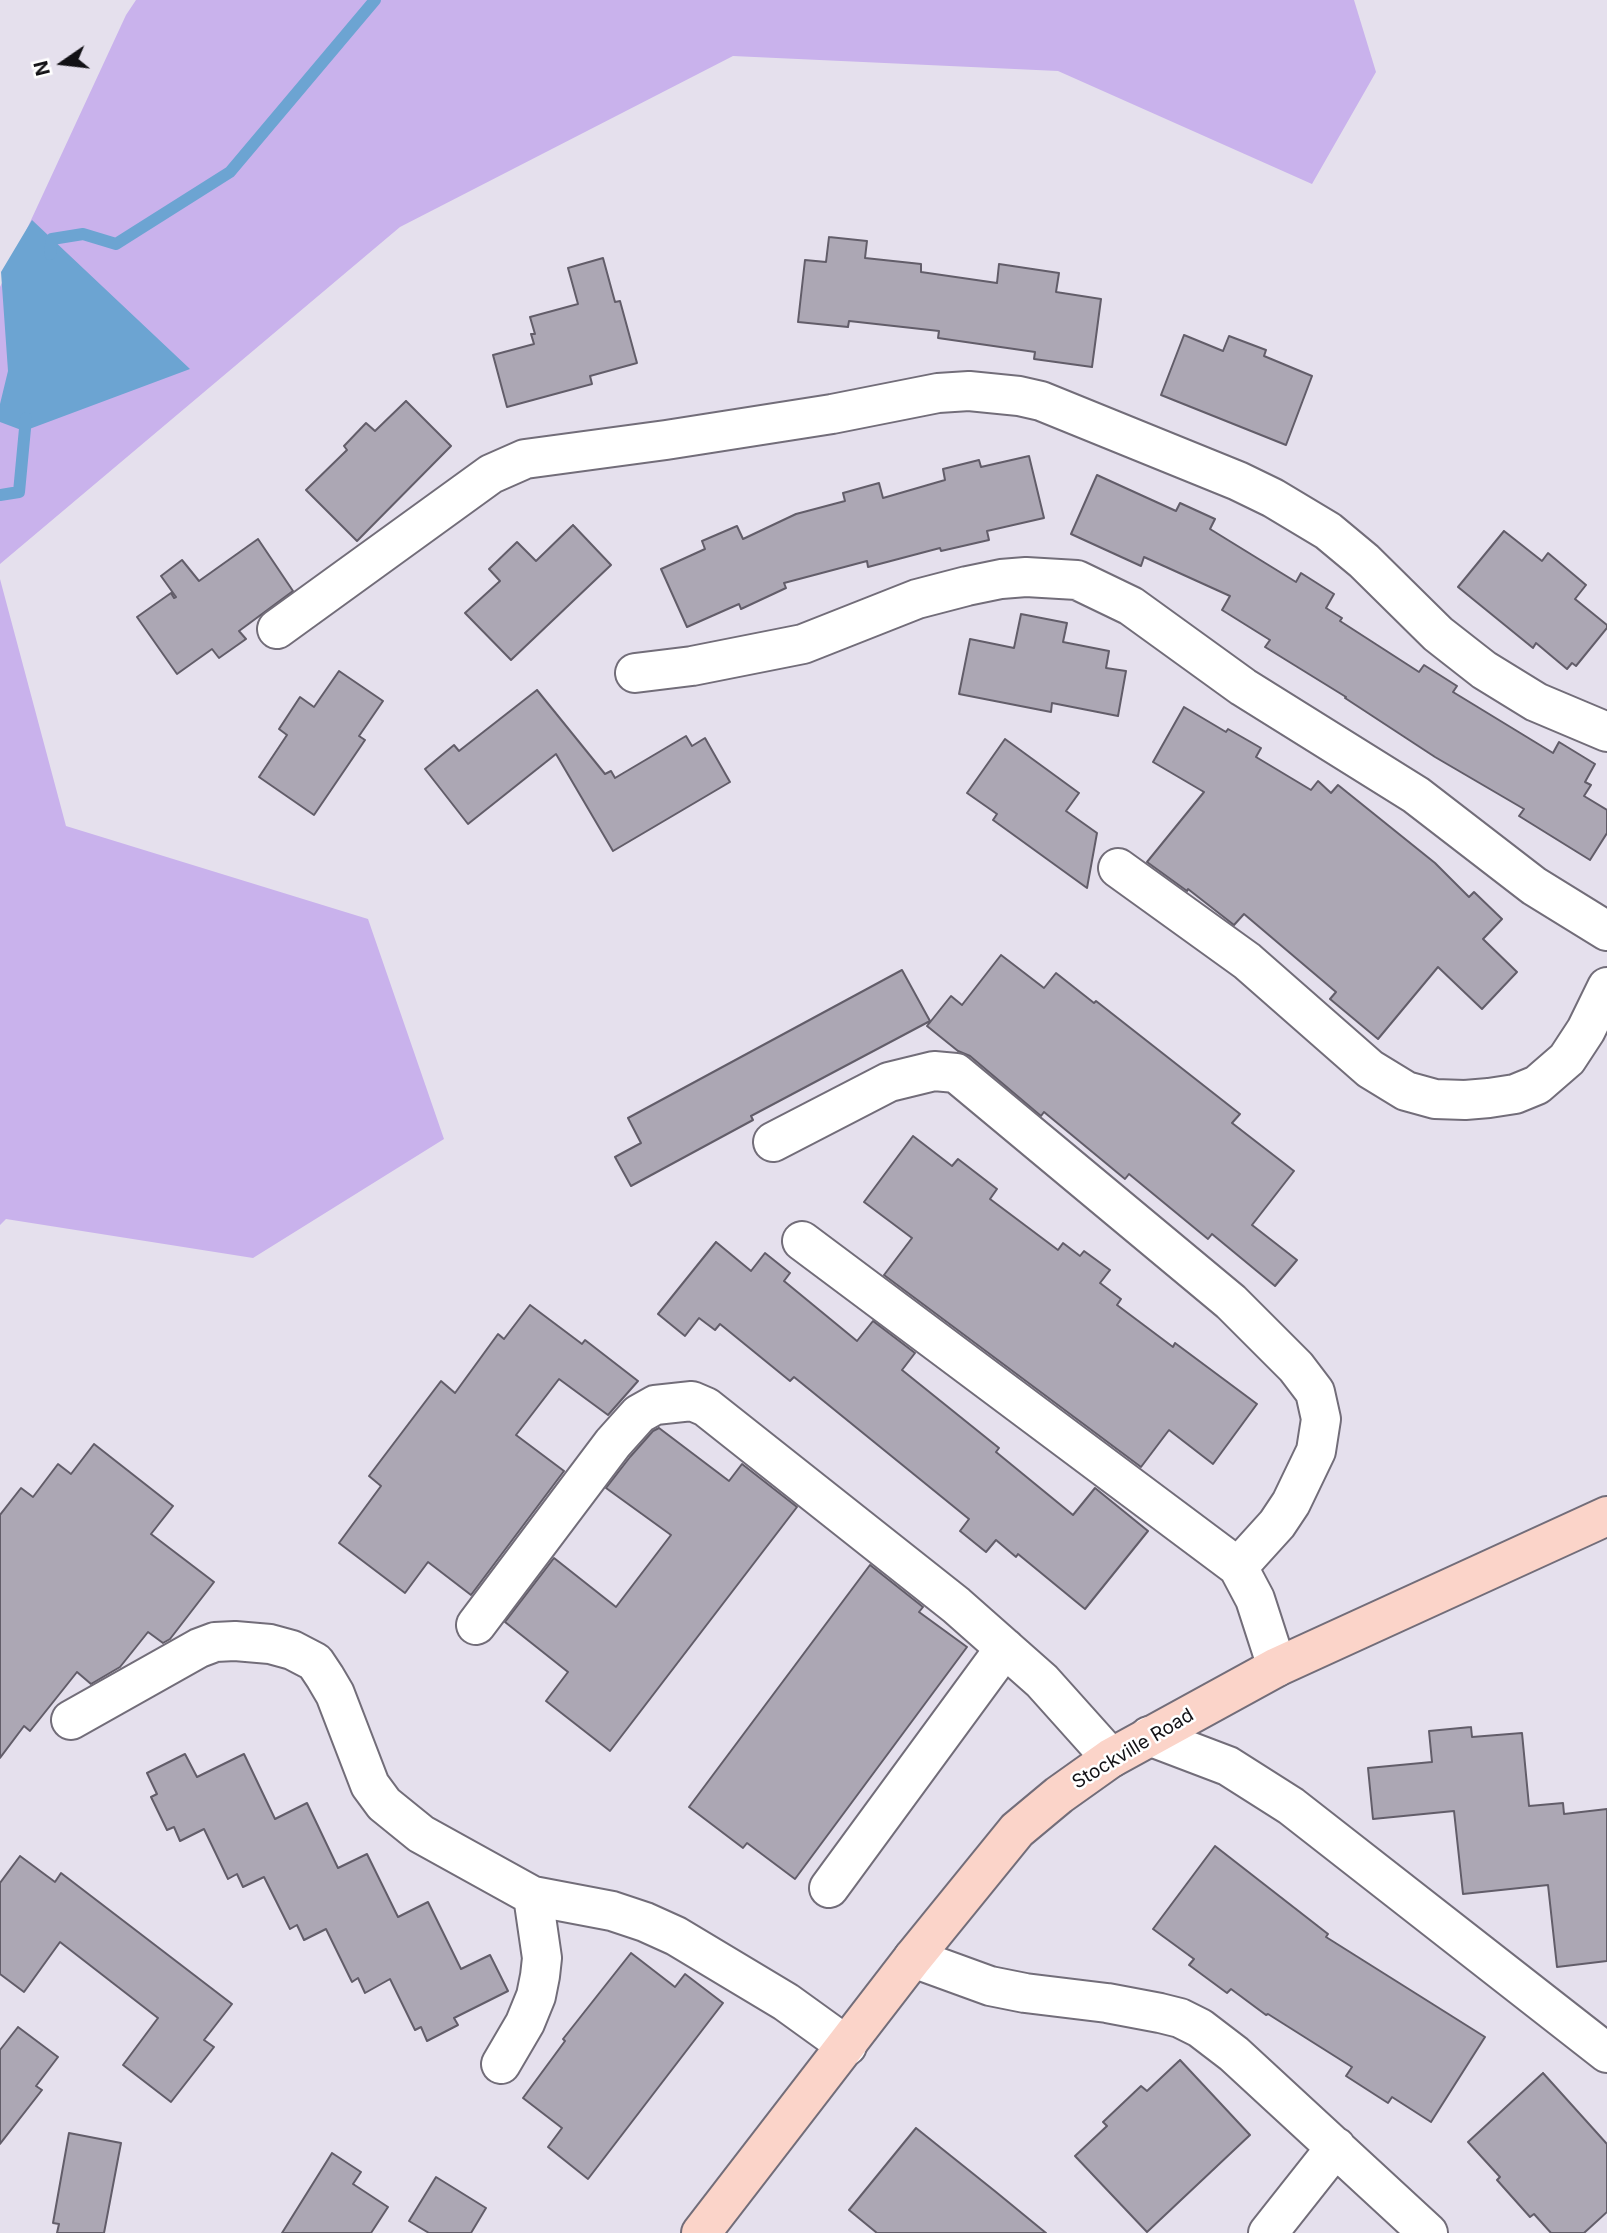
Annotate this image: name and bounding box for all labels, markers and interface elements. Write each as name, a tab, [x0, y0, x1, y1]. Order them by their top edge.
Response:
north arrow	[28, 28, 98, 98]
text: N	[29, 58, 55, 78]
street label: Stockville Road	[1068, 1704, 1198, 1794]

